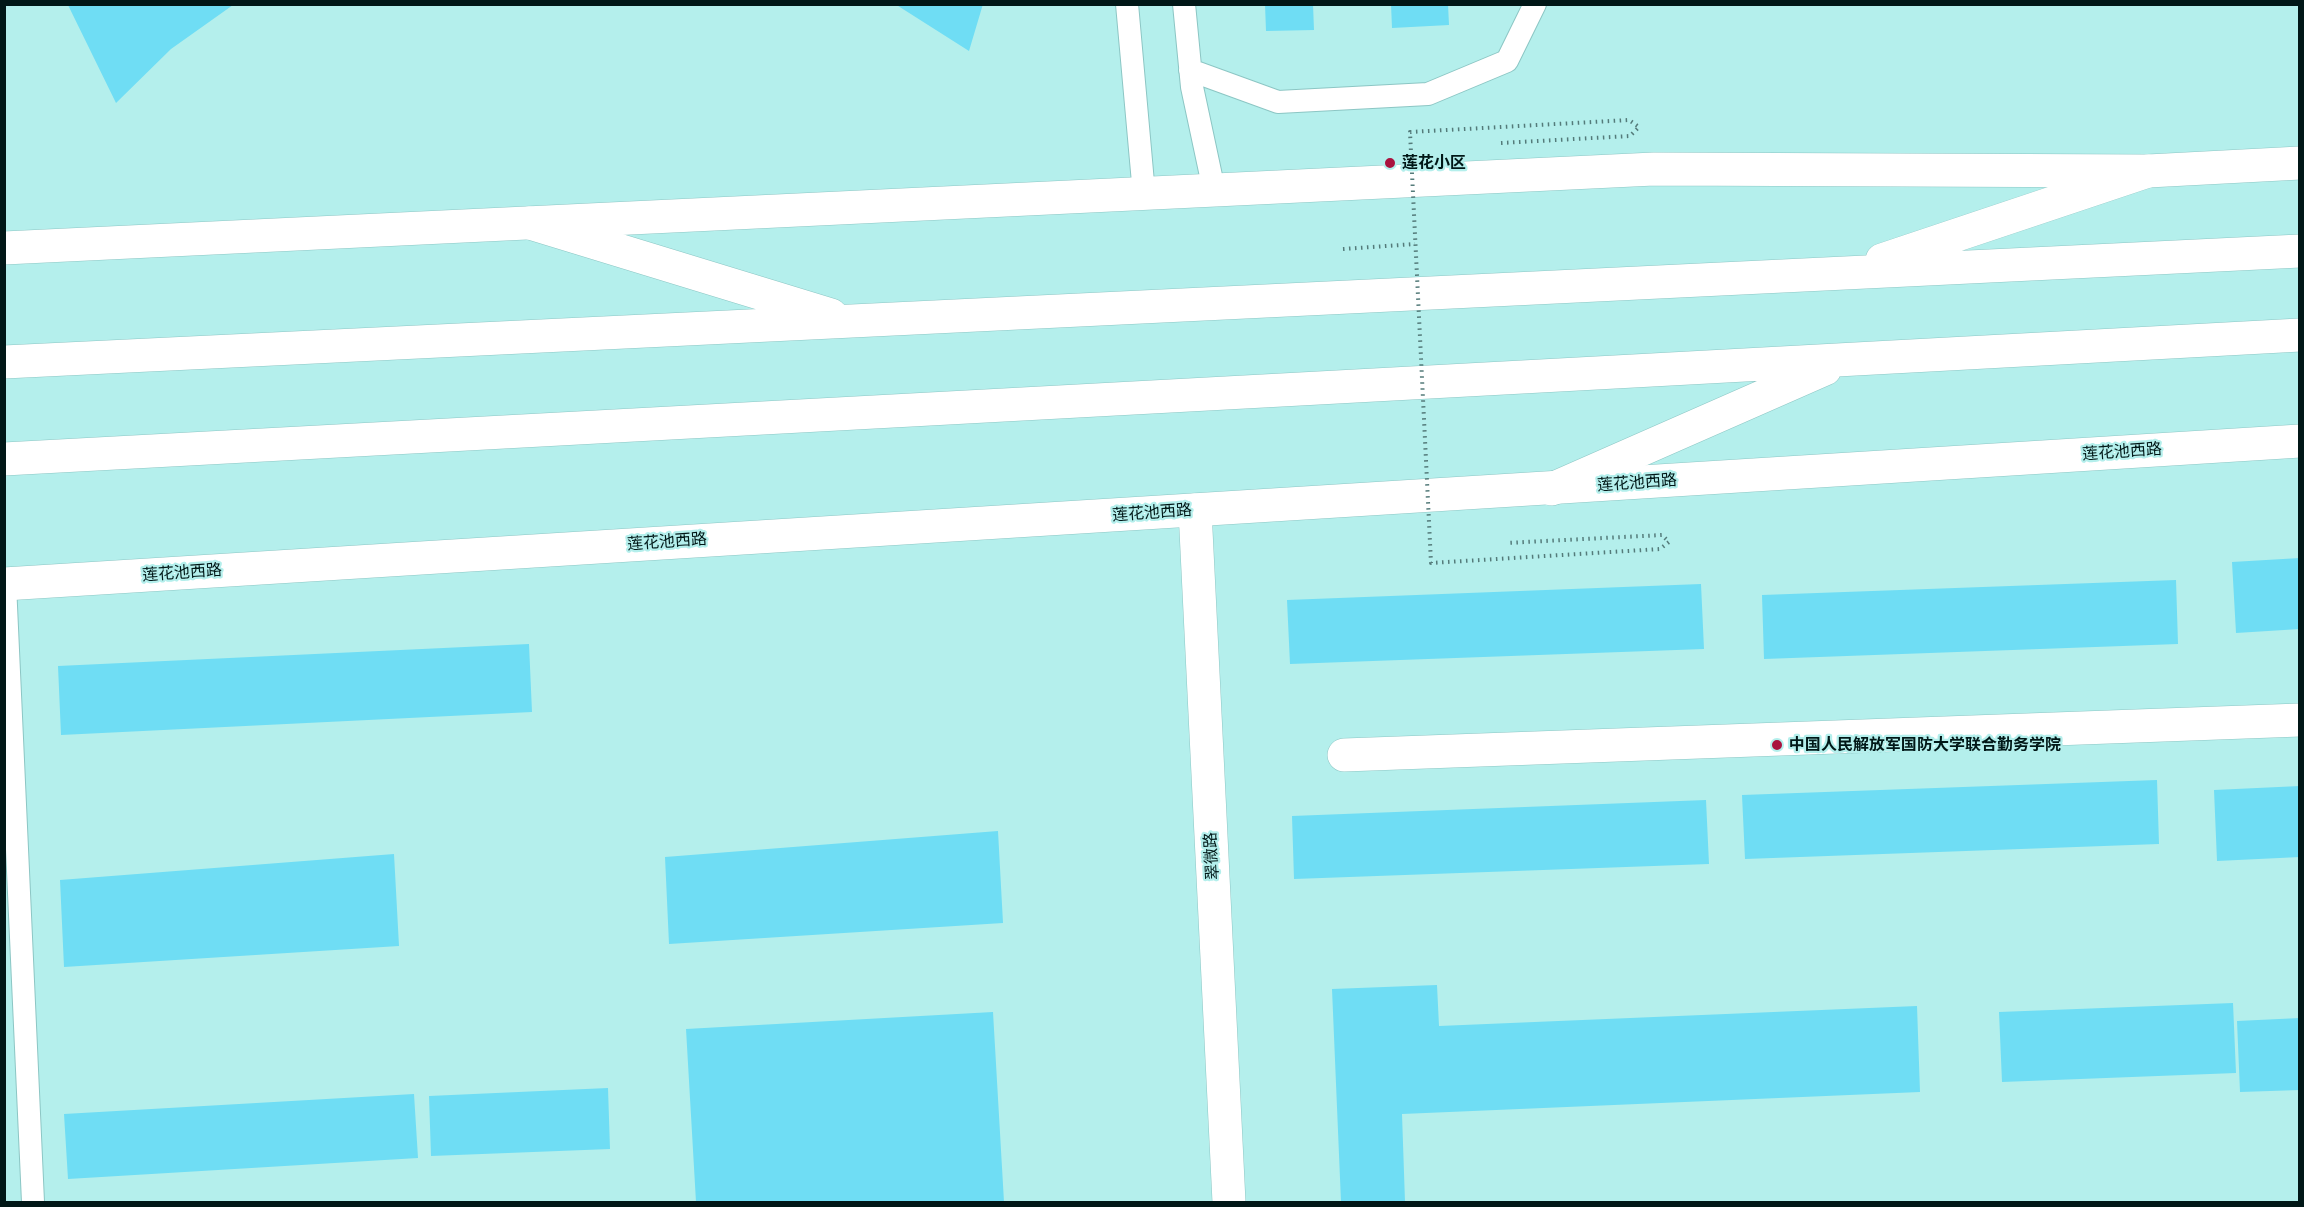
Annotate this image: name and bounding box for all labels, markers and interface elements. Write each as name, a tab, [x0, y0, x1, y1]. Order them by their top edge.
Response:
place label: 莲花小区	[1402, 153, 1466, 173]
marker: 莲花小区	[1383, 156, 1397, 170]
street label: 莲花池西路	[2081, 440, 2163, 464]
street label: 莲花池西路	[1596, 471, 1678, 495]
street label: 莲花池西路	[1111, 501, 1193, 525]
street label: 莲花池西路	[626, 530, 708, 554]
street label: 莲花池西路	[141, 561, 223, 585]
place label: 中国人民解放军国防大学联合勤务学院	[1789, 735, 2061, 755]
marker: 中国人民解放军国防大学联合勤务学院	[1770, 738, 1784, 752]
street label: 翠微路	[1201, 832, 1223, 880]

